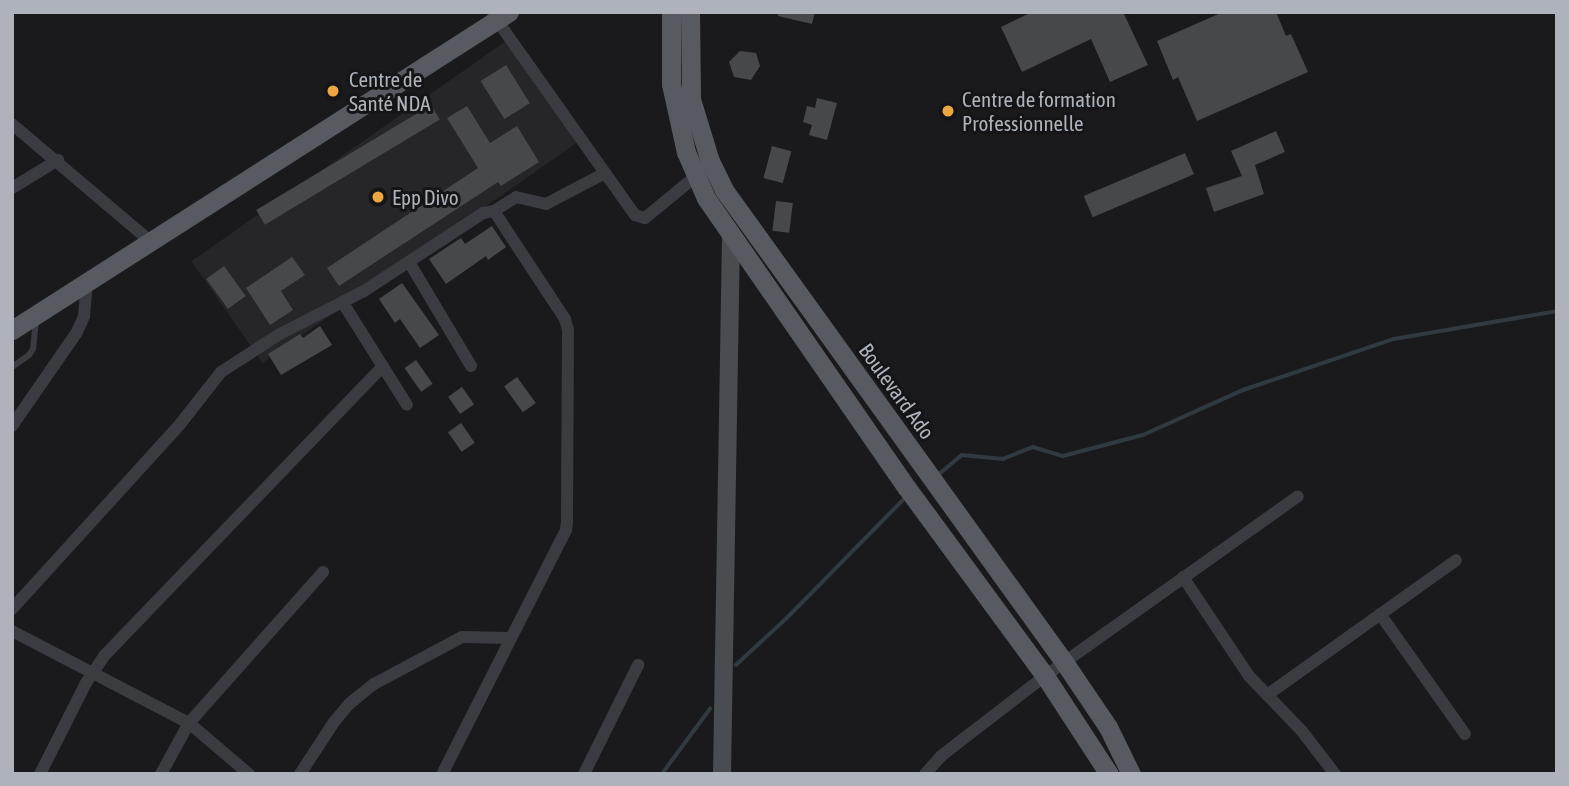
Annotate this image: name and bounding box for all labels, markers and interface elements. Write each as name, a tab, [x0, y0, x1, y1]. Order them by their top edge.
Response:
place label: Centre de Santé NDA	[349, 66, 430, 116]
marker: Centre de Santé NDA	[323, 81, 343, 101]
place label: Centre de formation Professionnelle	[962, 86, 1116, 136]
marker: Centre de formation Professionnelle	[940, 103, 956, 119]
place label: Epp Divo	[392, 184, 459, 210]
marker: Epp Divo	[370, 189, 386, 205]
street label: Boulevard Ado	[854, 338, 940, 444]

